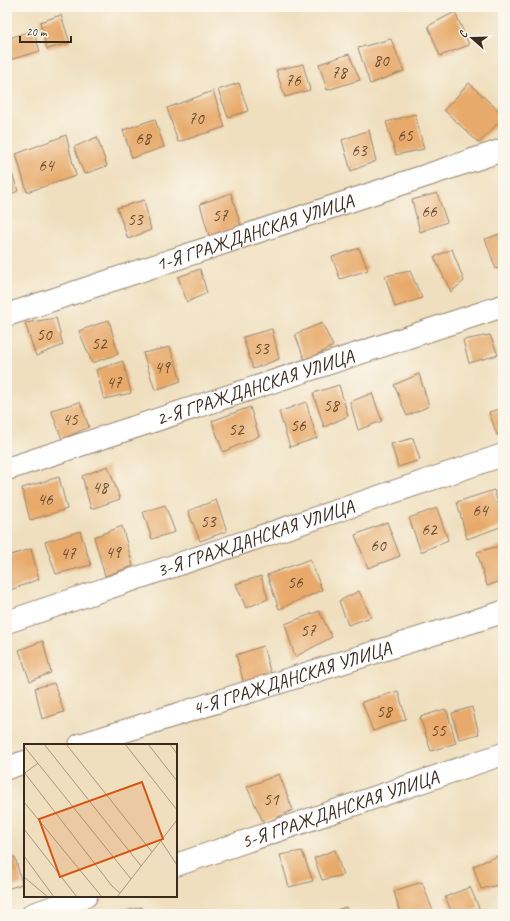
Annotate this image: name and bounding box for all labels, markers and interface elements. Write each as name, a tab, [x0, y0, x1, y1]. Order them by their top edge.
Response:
scale bar	[20, 18, 71, 44]
north arrow	[452, 18, 492, 58]
text: 20 m	[26, 24, 48, 40]
text: С	[455, 28, 471, 40]
house number: 80	[373, 50, 390, 71]
house number: 78	[331, 62, 349, 83]
house number: 76	[285, 70, 302, 91]
house number: 70	[188, 108, 205, 129]
house number: 65	[397, 125, 414, 146]
house number: 68	[135, 128, 153, 149]
house number: 63	[351, 140, 368, 161]
house number: 64	[38, 155, 56, 176]
street label: 1-Я ГРАЖДАНСКАЯ УЛИЦА	[153, 189, 357, 277]
house number: 66	[421, 201, 438, 222]
house number: 57	[212, 205, 229, 226]
house number: 53	[127, 209, 144, 230]
house number: 50	[36, 324, 53, 345]
house number: 52	[91, 333, 108, 354]
house number: 53	[253, 338, 270, 359]
street label: 2-Я ГРАЖДАНСКАЯ УЛИЦА	[153, 344, 357, 431]
house number: 49	[154, 357, 171, 378]
house number: 47	[106, 372, 123, 393]
house number: 58	[323, 395, 341, 416]
house number: 45	[62, 409, 79, 430]
house number: 56	[290, 415, 307, 436]
house number: 52	[228, 419, 245, 440]
house number: 48	[92, 477, 110, 498]
house number: 46	[37, 489, 54, 510]
street label: 3-Я ГРАЖДАНСКАЯ УЛИЦА	[154, 494, 357, 583]
house number: 64	[472, 500, 490, 521]
house number: 53	[200, 511, 217, 532]
house number: 62	[421, 519, 438, 540]
house number: 60	[370, 535, 387, 556]
house number: 49	[105, 542, 122, 563]
house number: 47	[60, 543, 77, 564]
house number: 56	[287, 572, 304, 593]
house number: 57	[300, 620, 317, 641]
street label: 4-Я ГРАЖДАНСКАЯ УЛИЦА	[190, 636, 394, 721]
house number: 58	[376, 701, 394, 722]
house number: 55	[430, 720, 447, 741]
inset map	[24, 744, 177, 897]
street label: 5-Я ГРАЖДАНСКАЯ УЛИЦА	[238, 765, 442, 854]
house number: 51	[263, 789, 280, 810]

